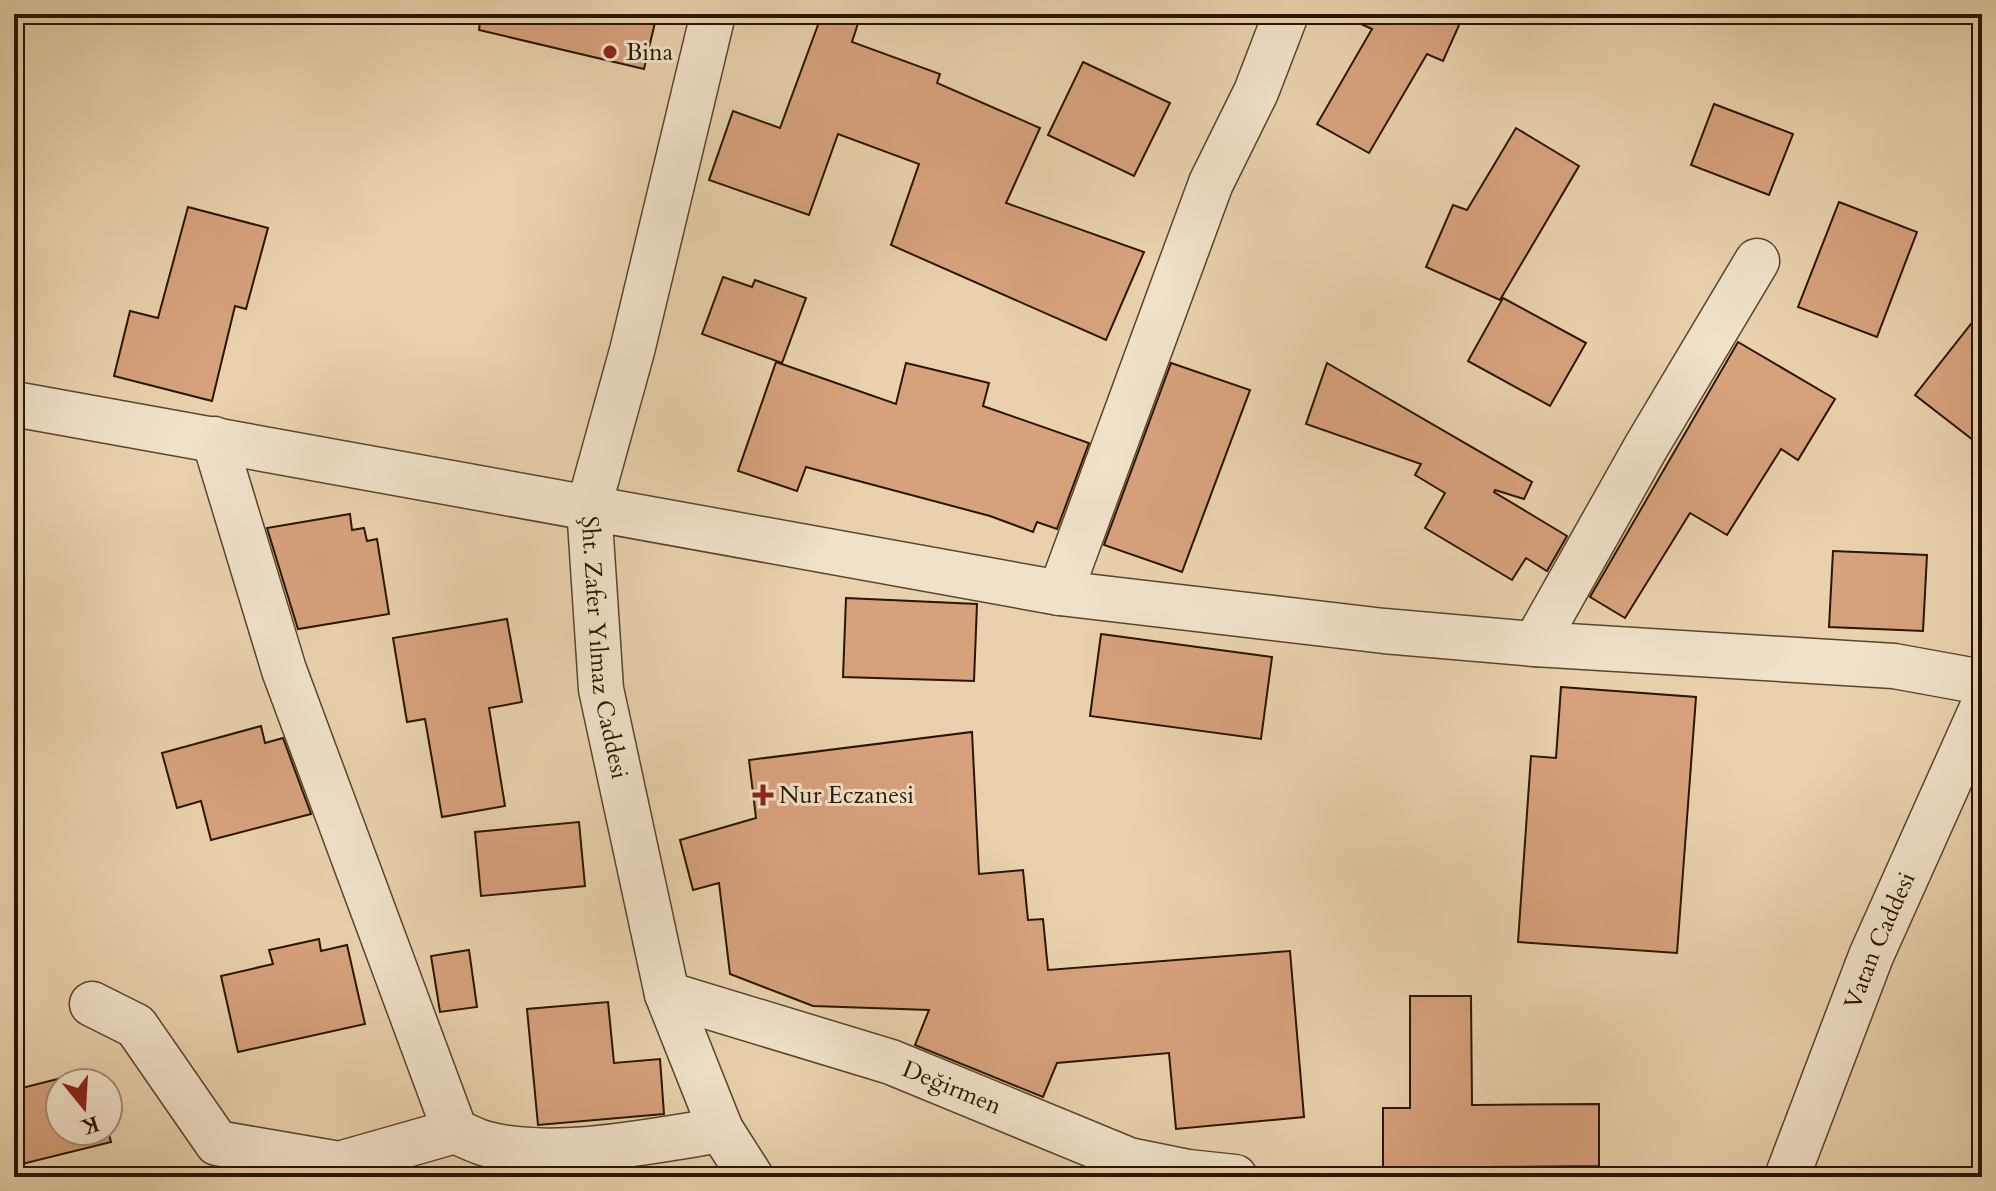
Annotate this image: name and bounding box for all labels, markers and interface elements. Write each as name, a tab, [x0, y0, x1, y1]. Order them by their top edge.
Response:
place label: Bina	[626, 36, 674, 69]
marker: Bina	[601, 43, 619, 61]
street label: Şht. Zafer Yılmaz Caddesi	[573, 515, 637, 782]
place label: Nur Eczanesi	[779, 779, 914, 812]
marker: Nur Eczanesi	[754, 786, 772, 804]
street label: Vatan Caddesi	[1836, 866, 1923, 1014]
street label: Değirmen	[897, 1052, 1007, 1122]
north arrow	[44, 1067, 124, 1147]
text: K	[77, 1108, 103, 1142]

